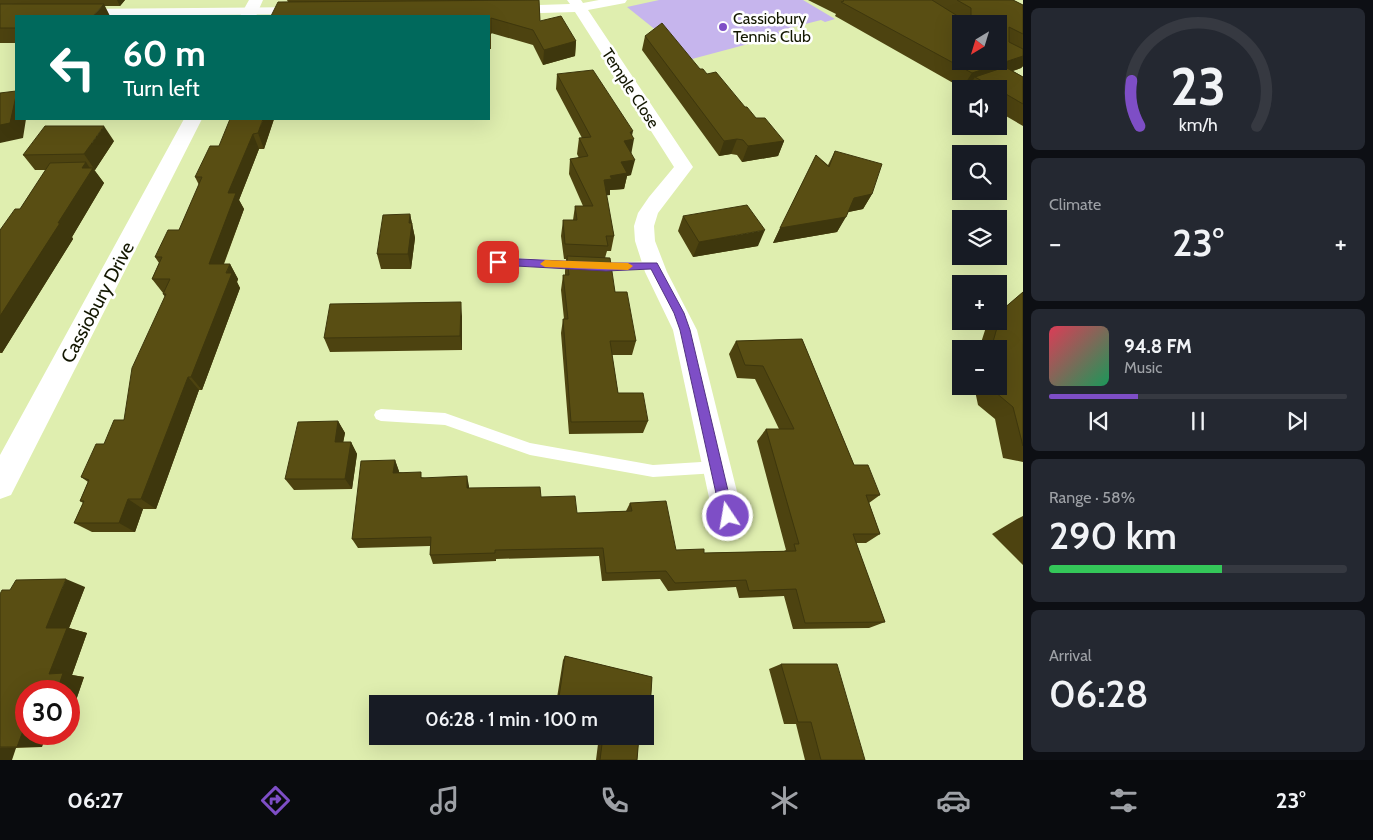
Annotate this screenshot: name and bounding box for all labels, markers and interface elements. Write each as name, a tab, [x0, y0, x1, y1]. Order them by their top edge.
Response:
place label: Cassiobury Tennis Club	[733, 9, 811, 46]
north arrow	[952, 15, 1008, 70]
map controls	[952, 15, 1007, 395]
marker: Cassiobury Tennis Club	[717, 21, 729, 33]
text: 60 m	[123, 32, 206, 75]
icon: left	[40, 35, 105, 100]
street label: Temple Close	[598, 45, 663, 132]
text: 23	[1170, 55, 1226, 118]
text: Turn left	[123, 75, 200, 102]
button: sound	[952, 80, 1007, 135]
text: km/h	[1178, 114, 1218, 135]
button: search	[952, 145, 1007, 200]
text: Climate	[1049, 195, 1101, 214]
button: layers	[952, 210, 1007, 265]
text: 23°	[1172, 219, 1224, 266]
text: −	[1049, 226, 1061, 260]
text: +	[1335, 226, 1347, 260]
street label: Cassiobury Drive	[56, 237, 139, 367]
pin	[477, 241, 519, 283]
icon: arrive	[484, 248, 512, 276]
button: +	[952, 275, 1007, 330]
text: 94.8 FM	[1124, 335, 1192, 358]
button: −	[952, 340, 1007, 395]
text: Music	[1124, 358, 1162, 377]
icon: previous	[1085, 407, 1113, 435]
icon: pause	[1184, 407, 1212, 435]
icon: next	[1283, 407, 1311, 435]
text: Range · 58%	[1049, 488, 1135, 507]
position arrow	[701, 489, 753, 541]
text: 290 km	[1049, 512, 1177, 559]
text: Arrival	[1049, 646, 1092, 665]
text: 06:28	[1049, 670, 1148, 717]
speed limit sign: 30	[15, 680, 80, 745]
text: 06:28 · 1 min · 100 m	[425, 708, 598, 731]
icon: directions	[258, 783, 293, 818]
icon: music	[427, 783, 462, 818]
icon: phone	[597, 783, 632, 818]
icon: climate	[767, 783, 802, 818]
icon: car	[936, 783, 971, 818]
icon: filters	[1106, 783, 1141, 818]
text: 06:27	[67, 787, 123, 814]
text: 23°	[1276, 787, 1306, 814]

